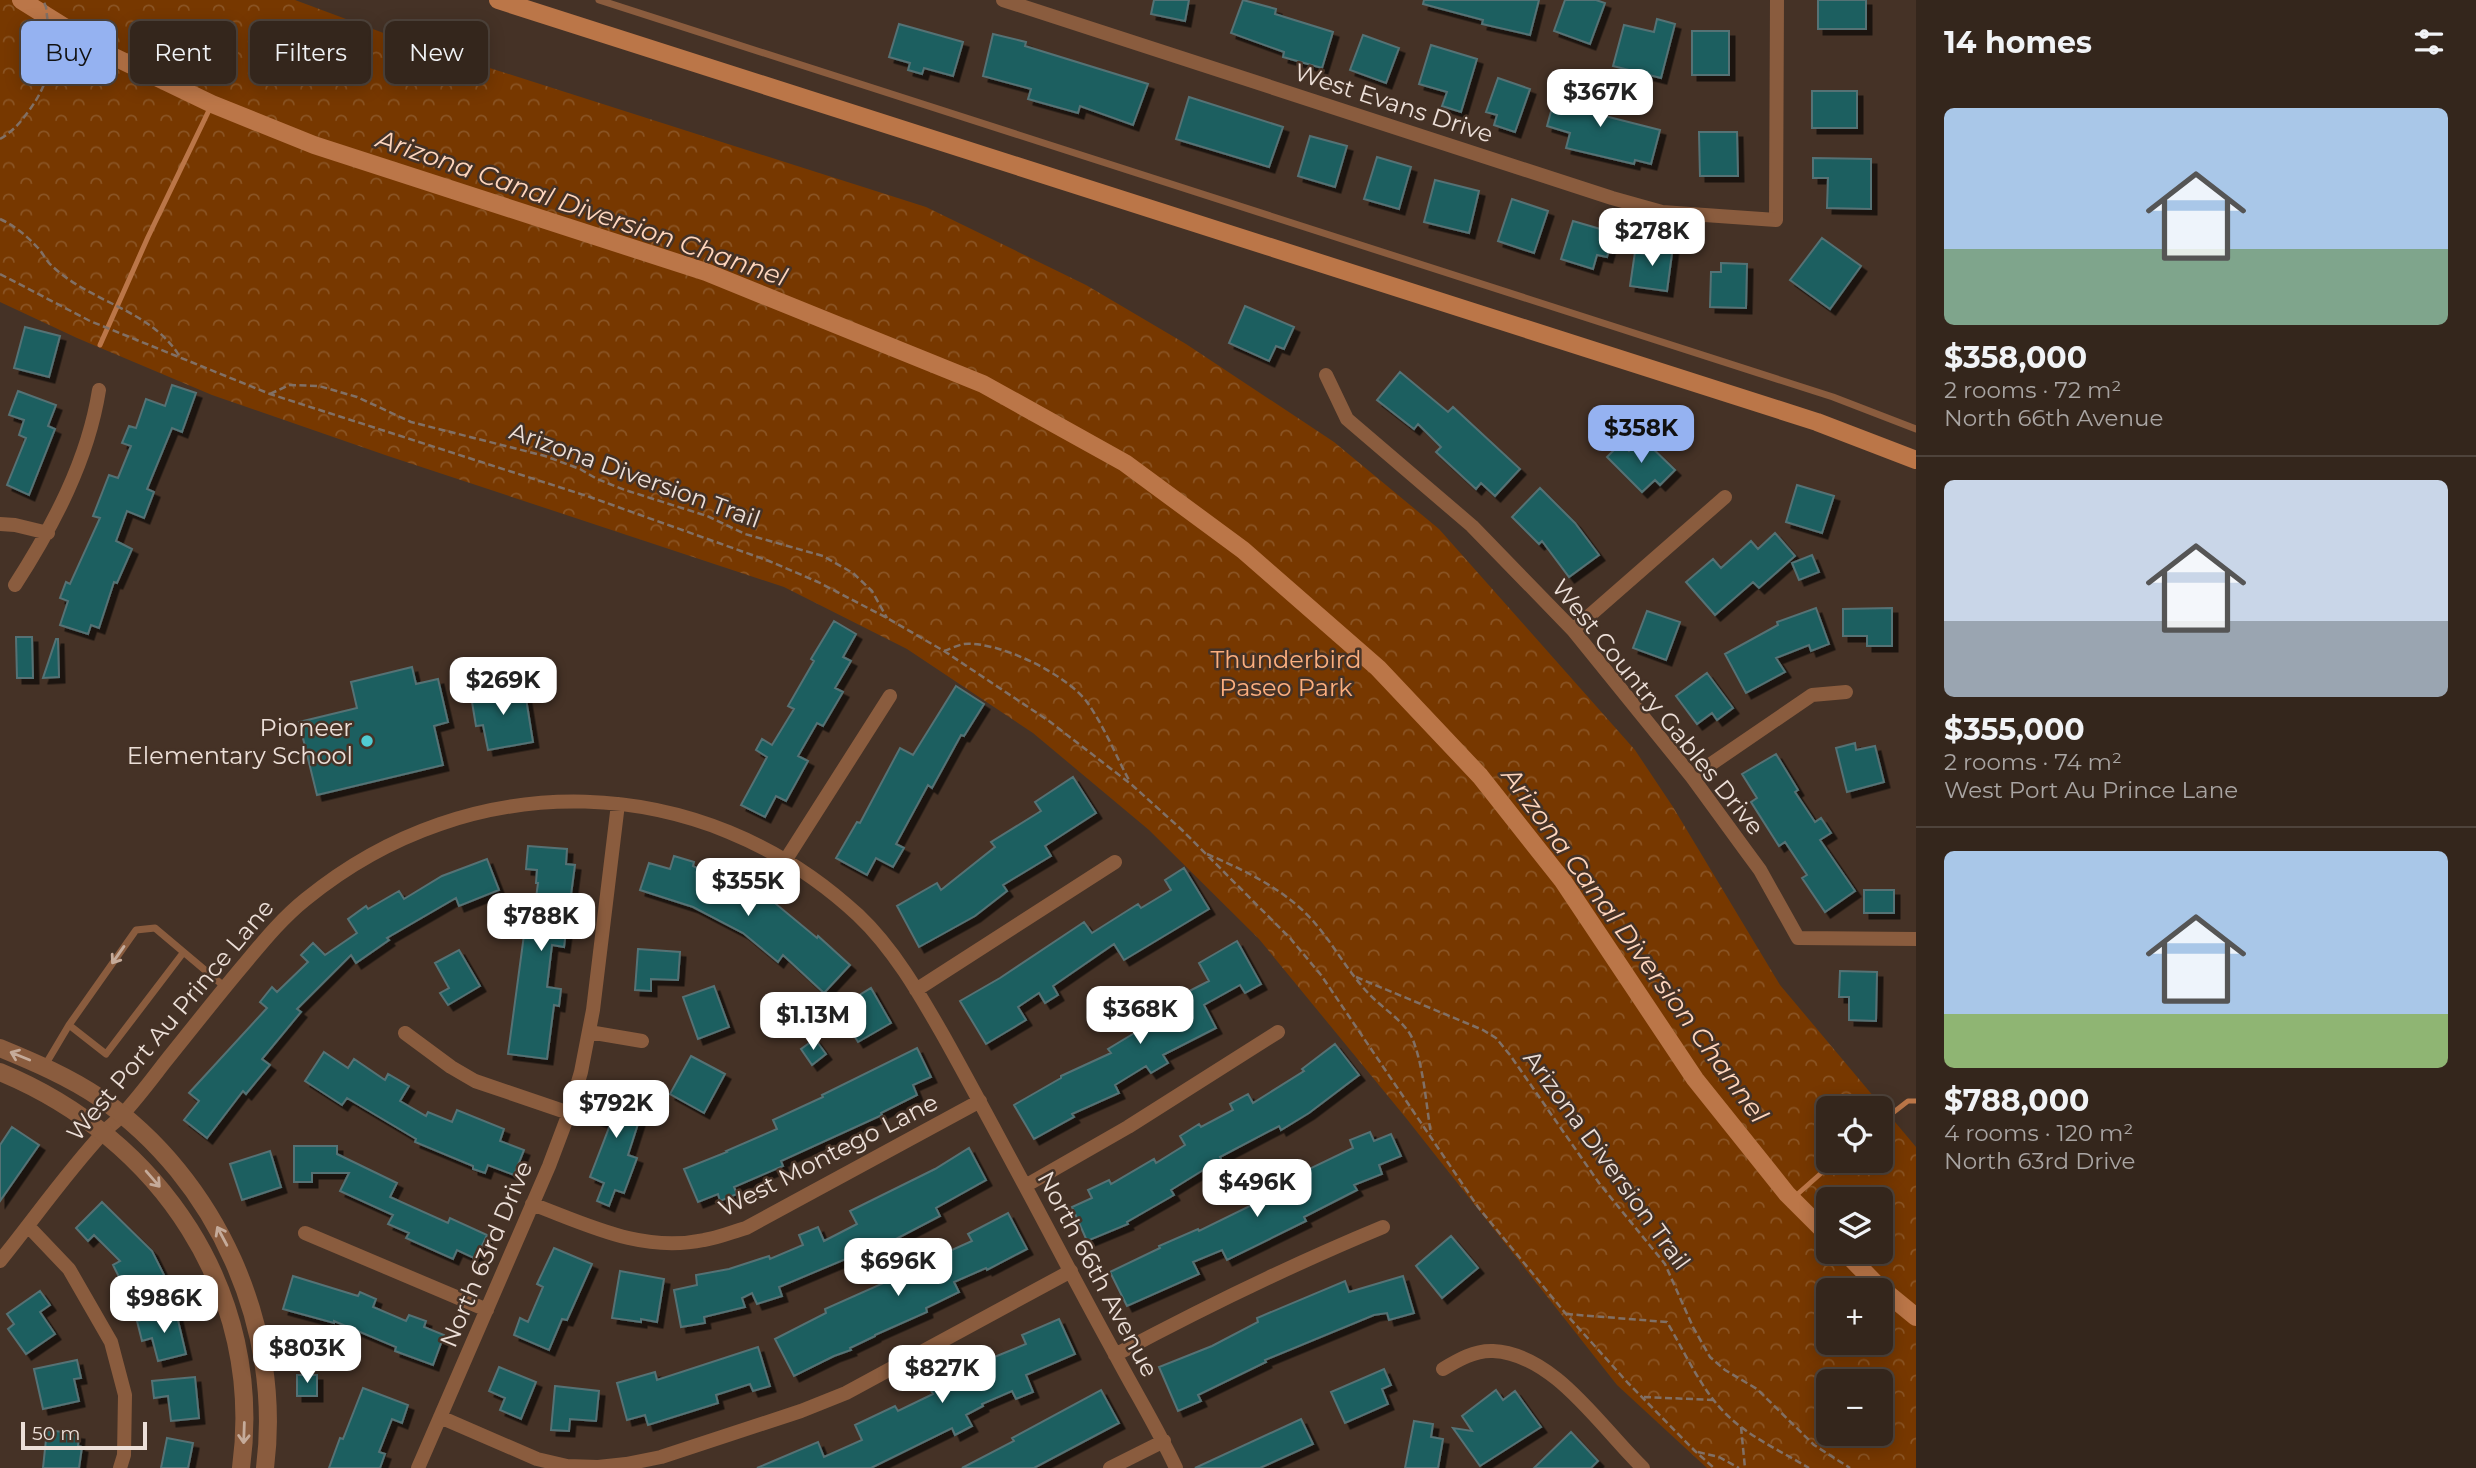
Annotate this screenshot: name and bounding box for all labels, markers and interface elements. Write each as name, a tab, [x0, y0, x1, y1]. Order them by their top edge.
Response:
chip: Buy	[21, 21, 116, 84]
chip: Rent	[130, 21, 236, 84]
chip: Filters	[250, 21, 371, 84]
chip: New	[385, 21, 488, 84]
icon: filters	[2410, 23, 2448, 61]
text: 14 homes	[1944, 24, 2092, 61]
street label: West Evans Drive	[1291, 57, 1497, 149]
pin: $367K	[1551, 69, 1649, 129]
text: $367K	[1563, 78, 1637, 106]
water label: Arizona Canal Diversion Channel	[371, 122, 792, 294]
icon: home	[2133, 153, 2259, 279]
pin: $278K	[1603, 208, 1701, 268]
text: $278K	[1615, 217, 1689, 245]
text: $358,000	[1944, 339, 2087, 376]
text: 2 rooms · 72 m²	[1944, 376, 2121, 404]
text: North 66th Avenue	[1944, 404, 2163, 432]
pin: $358K	[1592, 406, 1690, 465]
text: $358K	[1604, 414, 1678, 442]
street label: Arizona Diversion Trail	[506, 416, 764, 534]
icon: home	[2133, 525, 2259, 651]
street label: West Country Gables Drive	[1546, 573, 1770, 841]
park label: Thunderbird Paseo Park	[1211, 645, 1361, 702]
pin: $269K	[454, 658, 552, 717]
text: $269K	[466, 666, 540, 694]
text: $355,000	[1944, 711, 2085, 748]
place label: Pioneer Elementary School	[127, 713, 353, 770]
marker: Pioneer Elementary School	[359, 733, 375, 749]
text: 2 rooms · 74 m²	[1944, 748, 2122, 776]
water label: Arizona Canal Diversion Channel	[1494, 759, 1775, 1129]
text: West Port Au Prince Lane	[1944, 776, 2238, 804]
pin: $355K	[699, 858, 797, 918]
text: $355K	[712, 867, 784, 895]
street label: West Port Au Prince Lane	[60, 893, 280, 1147]
pin: $788K	[492, 894, 590, 953]
icon: home	[2133, 896, 2259, 1022]
text: $788K	[503, 902, 579, 930]
one-way arrow	[111, 945, 125, 964]
pin: $368K	[1091, 986, 1189, 1046]
pin: $1.13M	[756, 992, 870, 1052]
text: $368K	[1102, 995, 1178, 1023]
text: $1.13M	[776, 1001, 850, 1029]
street label: Arizona Diversion Trail	[1517, 1044, 1697, 1276]
one-way arrow	[9, 1049, 31, 1062]
pin: $792K	[567, 1080, 665, 1140]
text: $788,000	[1944, 1082, 2089, 1119]
street label: West Montego Lane	[713, 1087, 943, 1223]
text: $792K	[579, 1089, 653, 1117]
map controls	[1816, 1096, 1893, 1446]
button: locate	[1816, 1096, 1893, 1173]
text: 4 rooms · 120 m²	[1944, 1119, 2133, 1147]
text: North 63rd Drive	[1944, 1147, 2135, 1175]
street label: North 63rd Drive	[434, 1156, 538, 1352]
pin: $496K	[1208, 1160, 1306, 1219]
street label: North 66th Avenue	[1031, 1166, 1165, 1382]
text: $496K	[1219, 1168, 1296, 1196]
one-way arrow	[145, 1170, 161, 1188]
button: layers	[1816, 1187, 1893, 1264]
one-way arrow	[215, 1226, 228, 1247]
pin: $696K	[849, 1238, 947, 1298]
text: $696K	[860, 1247, 936, 1275]
pin: $986K	[115, 1276, 213, 1335]
button: +	[1816, 1278, 1893, 1355]
text: $986K	[126, 1284, 202, 1312]
pin: $803K	[258, 1326, 356, 1385]
text: $803K	[269, 1334, 345, 1362]
pin: $827K	[893, 1346, 991, 1405]
text: $827K	[905, 1354, 979, 1382]
button: −	[1816, 1369, 1893, 1446]
scale bar	[21, 1419, 147, 1451]
one-way arrow	[237, 1421, 250, 1444]
text: 50 m	[32, 1422, 80, 1445]

